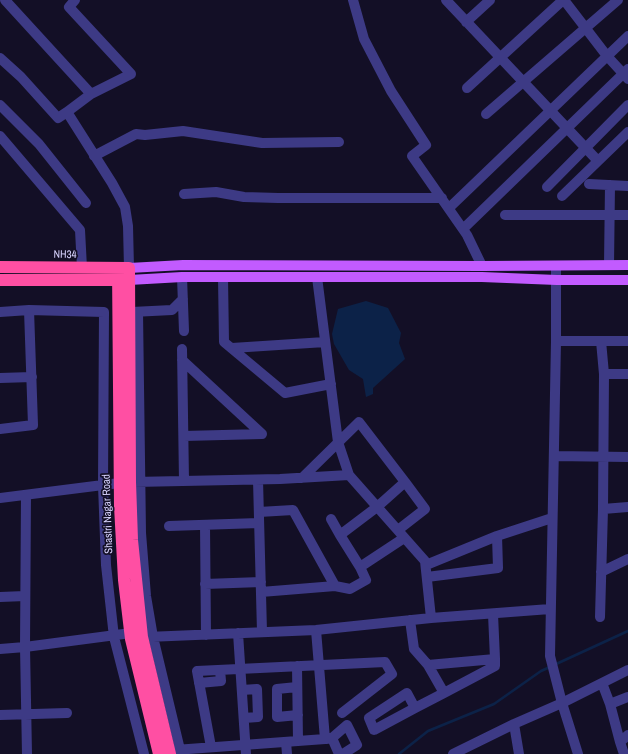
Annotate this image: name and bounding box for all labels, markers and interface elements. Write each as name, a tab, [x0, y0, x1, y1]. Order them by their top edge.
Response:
street label: NH34	[53, 248, 77, 262]
street label: Shastri Nagar Road	[100, 474, 116, 554]

